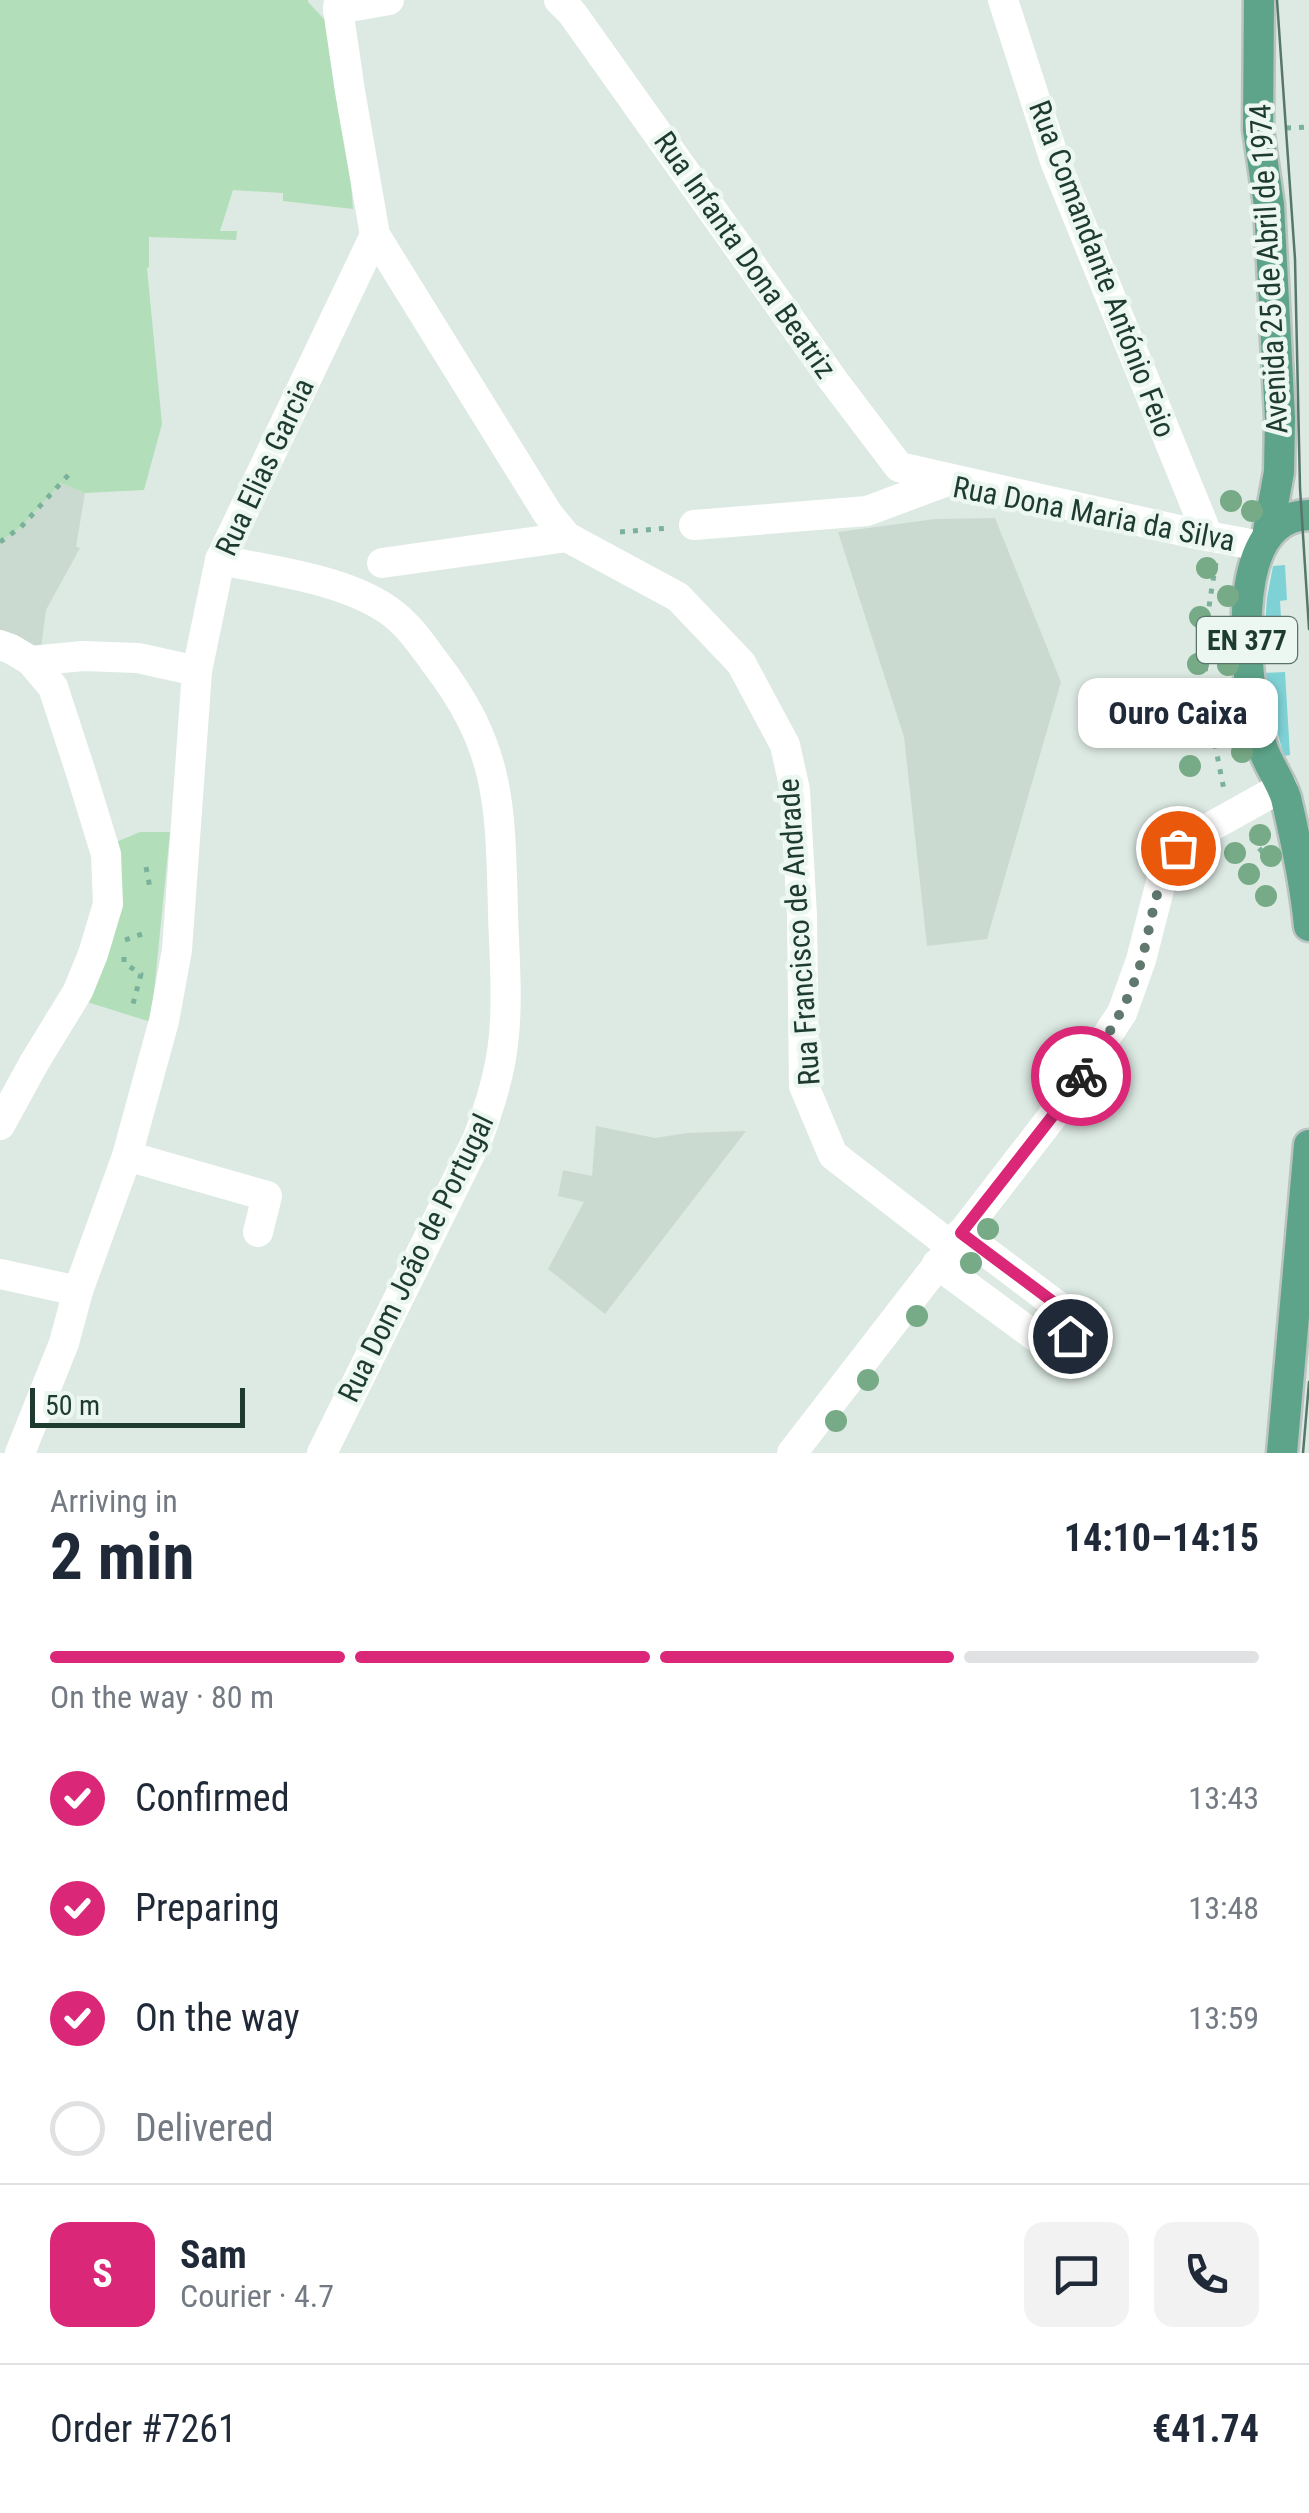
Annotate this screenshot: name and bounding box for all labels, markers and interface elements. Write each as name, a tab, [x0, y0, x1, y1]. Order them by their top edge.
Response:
street label: Rua Comandante António Feio	[1022, 96, 1183, 442]
street label: Avenida 25 de Abril de 1974	[1242, 103, 1295, 435]
street label: Rua Infanta Dona Beatriz	[647, 125, 844, 385]
street label: Rua Elias Garcia	[208, 373, 321, 561]
street label: Rua Dona Maria da Silva	[950, 469, 1238, 558]
road number: EN 377	[1197, 617, 1297, 663]
callout: Ouro Caixa	[1078, 678, 1278, 748]
text: Ouro Caixa	[1108, 694, 1248, 732]
street label: Rua Francisco de Andrade	[770, 777, 827, 1087]
pin	[1136, 806, 1221, 891]
icon: bag	[1151, 821, 1206, 876]
courier	[1031, 1026, 1131, 1126]
icon: bike	[1054, 1049, 1109, 1104]
street label: Rua Dom João de Portugal	[331, 1108, 501, 1407]
pin	[1028, 1294, 1113, 1379]
icon: home	[1043, 1309, 1098, 1364]
scale bar	[30, 1383, 245, 1428]
text: 50 m	[45, 1389, 100, 1422]
text: Arriving in	[50, 1482, 178, 1520]
text: 14:10–14:15	[1064, 1516, 1259, 1560]
text: 2 min	[50, 1519, 194, 1595]
text: On the way · 80 m	[50, 1678, 274, 1716]
icon: check	[50, 1771, 105, 1826]
text: Confirmed	[135, 1776, 290, 1820]
text: 13:43	[1188, 1779, 1259, 1817]
icon: check	[50, 1881, 105, 1936]
text: Preparing	[135, 1886, 280, 1930]
text: 13:48	[1188, 1889, 1259, 1927]
icon: check	[50, 1991, 105, 2046]
text: On the way	[135, 1996, 300, 2040]
text: 13:59	[1188, 1999, 1259, 2037]
text: Delivered	[135, 2106, 274, 2150]
button: chat	[1024, 2222, 1129, 2327]
button: phone	[1154, 2222, 1259, 2327]
text: Sam	[180, 2233, 247, 2277]
text: S	[92, 2252, 113, 2296]
text: Courier · 4.7	[180, 2277, 334, 2315]
text: Order #7261	[50, 2407, 237, 2451]
text: €41.74	[1152, 2407, 1259, 2451]

